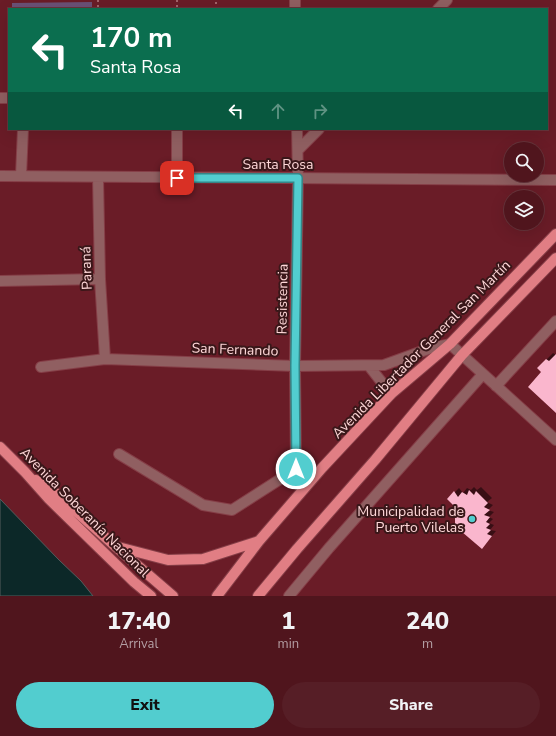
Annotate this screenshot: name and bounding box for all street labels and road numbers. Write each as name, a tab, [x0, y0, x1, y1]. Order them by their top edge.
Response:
street label: Santa Rosa	[242, 155, 314, 174]
street label: Paraná	[76, 246, 97, 290]
street label: Avenida Libertador General San Martín	[328, 256, 515, 443]
street label: Resistencia	[272, 264, 293, 335]
street label: San Fernando	[191, 338, 279, 361]
street label: Avenida Soberanía Nacional	[16, 443, 154, 582]

